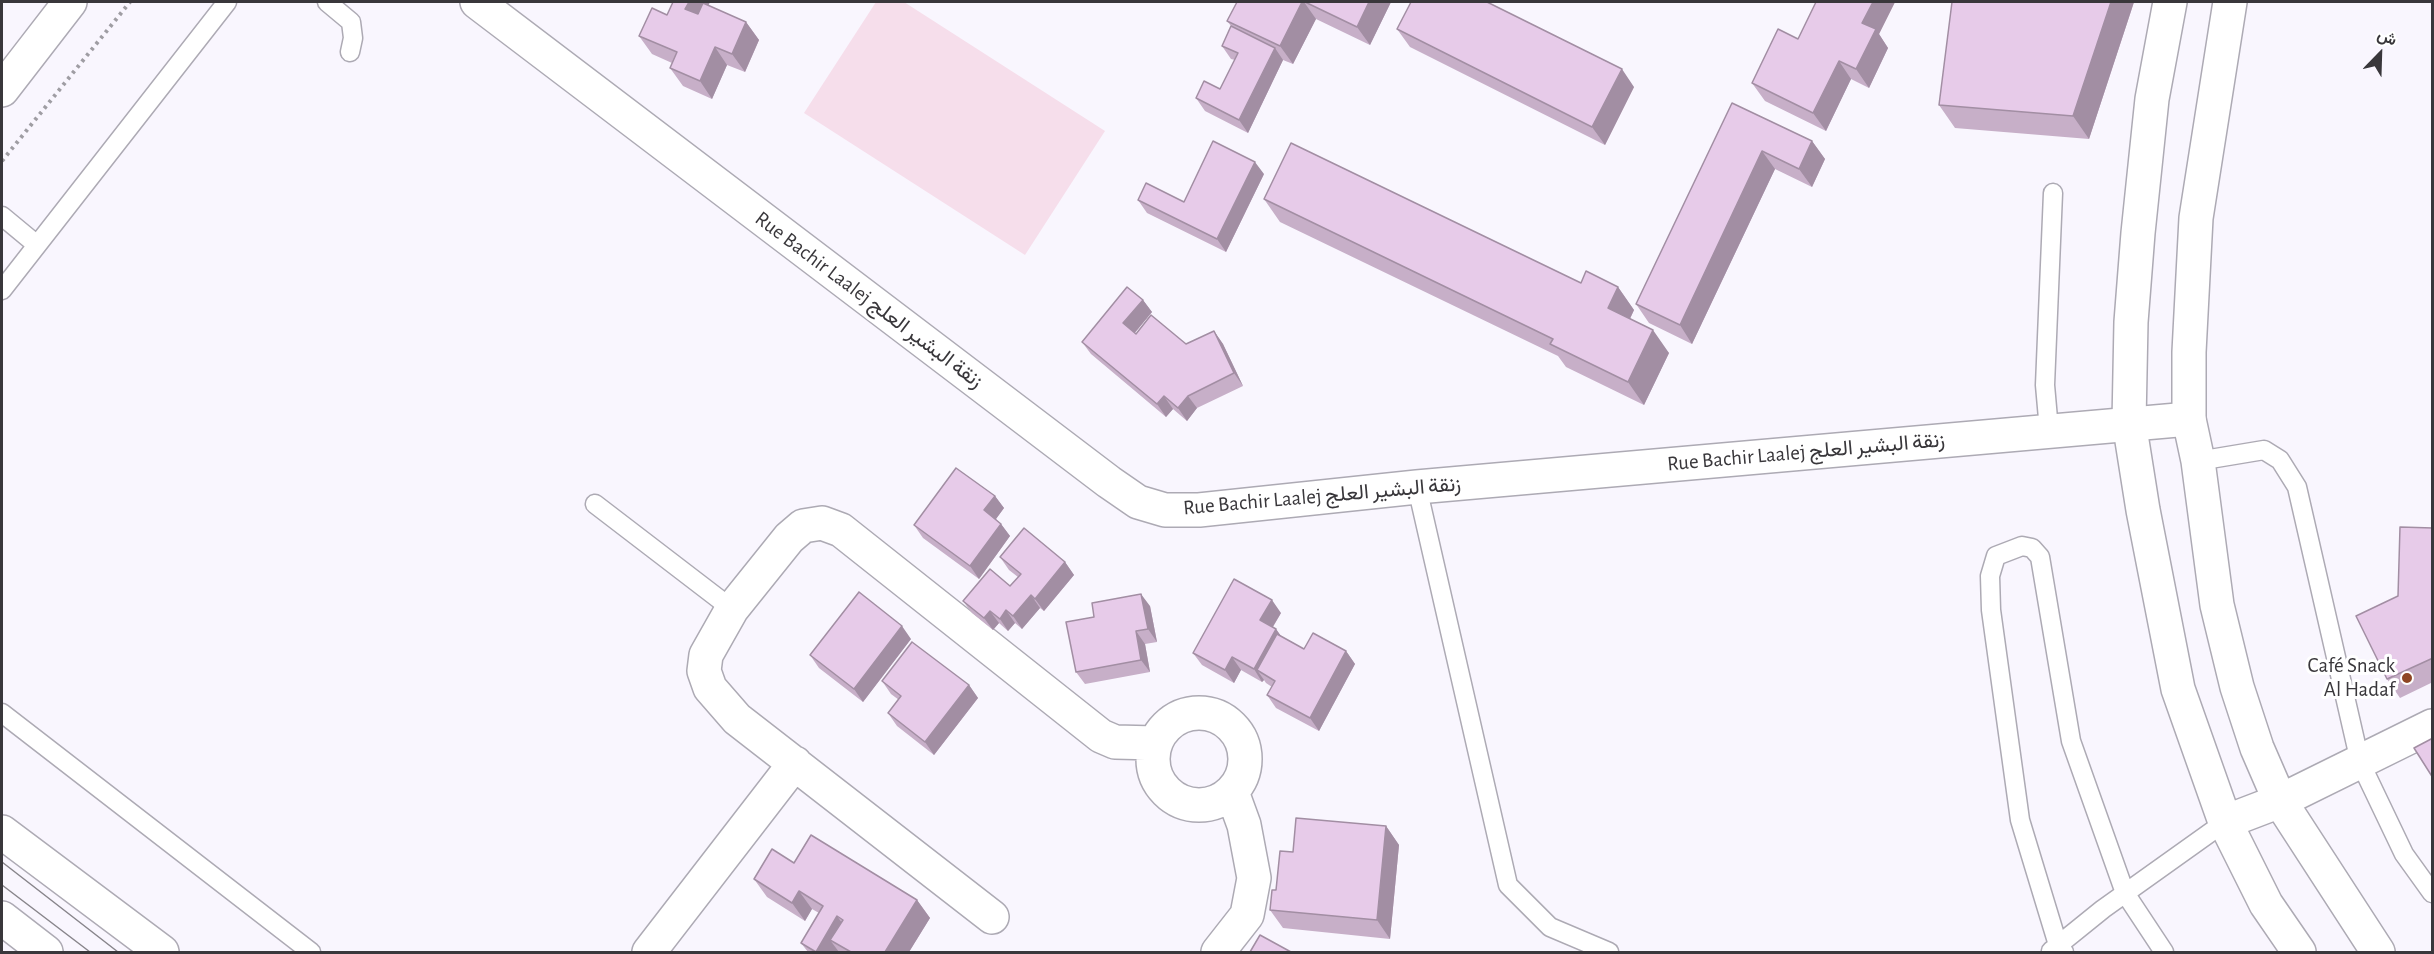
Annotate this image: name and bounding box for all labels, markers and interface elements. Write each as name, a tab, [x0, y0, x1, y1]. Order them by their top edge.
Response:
north arrow	[2350, 24, 2410, 84]
text: ش	[2375, 26, 2399, 49]
street label: Rue Bachir Laalej زنقة البشير العلج	[750, 206, 988, 394]
street label: Rue Bachir Laalej زنقة البشير العلج	[1666, 427, 1946, 477]
street label: Rue Bachir Laalej زنقة البشير العلج	[1182, 471, 1462, 521]
place label: Café Snack Al Hadaf	[2308, 653, 2395, 703]
marker: Café Snack Al Hadaf	[2400, 671, 2414, 685]

